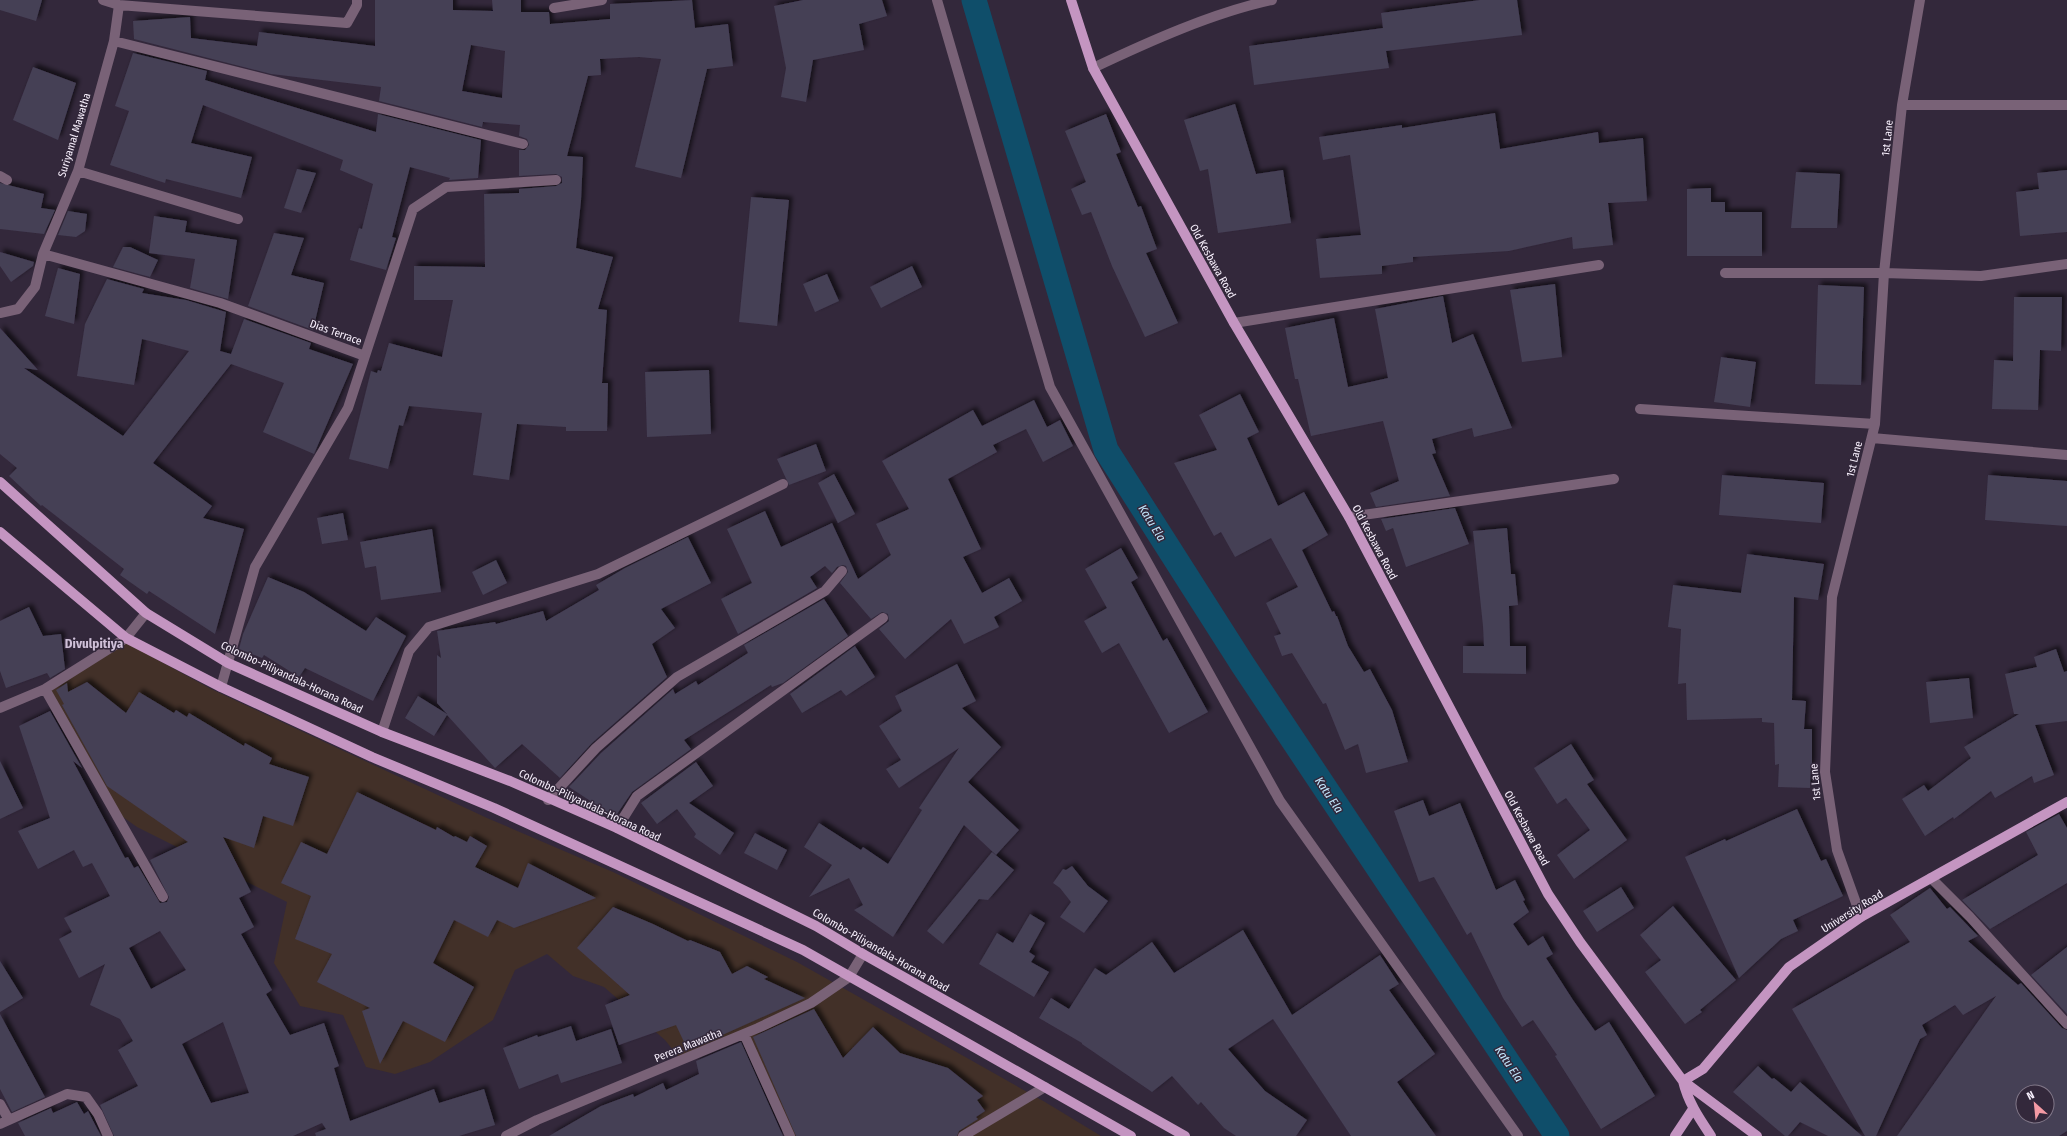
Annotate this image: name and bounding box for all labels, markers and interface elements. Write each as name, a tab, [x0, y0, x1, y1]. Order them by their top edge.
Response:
street label: Suriyamal Mawatha	[55, 91, 93, 179]
street label: 1st Lane	[1879, 119, 1896, 157]
street label: Old Kesbawa Road	[1187, 222, 1238, 301]
street label: Dias Terrace	[308, 317, 364, 348]
street label: 1st Lane	[1844, 440, 1865, 478]
water label: Katu Ela	[1135, 502, 1169, 544]
street label: Old Kesbawa Road	[1349, 503, 1400, 582]
district label: Divulpitiya	[65, 636, 124, 651]
street label: Colombo-Piliyandala-Horana Road	[219, 639, 365, 716]
street label: 1st Lane	[1807, 763, 1824, 801]
street label: Colombo-Piliyandala-Horana Road	[517, 767, 663, 844]
water label: Katu Ela	[1312, 774, 1346, 816]
street label: Old Kesbawa Road	[1501, 789, 1552, 868]
street label: University Road	[1819, 887, 1886, 936]
street label: Colombo-Piliyandala-Horana Road	[810, 906, 951, 995]
street label: Perera Mawatha	[653, 1026, 724, 1065]
water label: Katu Ela	[1492, 1043, 1526, 1085]
north arrow	[2015, 1084, 2055, 1124]
text: N	[2025, 1088, 2037, 1103]

